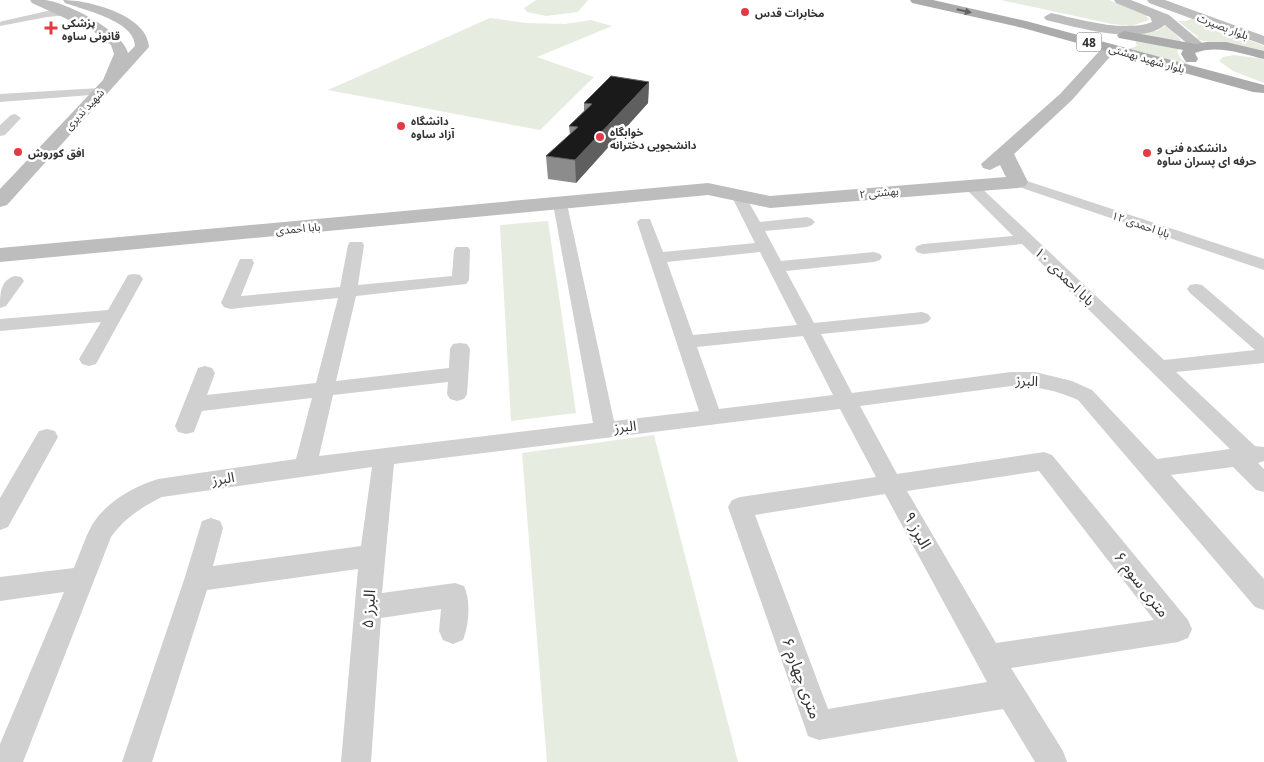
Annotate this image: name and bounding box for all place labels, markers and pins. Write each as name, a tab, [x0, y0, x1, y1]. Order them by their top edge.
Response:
place label: مخابرات قدس	[755, 5, 824, 20]
marker: مخابرات قدس	[739, 6, 751, 18]
place label: پزشکی قانونی ساوه	[62, 15, 121, 43]
marker: پزشکی قانونی ساوه	[44, 21, 58, 35]
place label: دانشگاه آزاد ساوه	[411, 113, 455, 141]
marker: دانشگاه آزاد ساوه	[395, 120, 407, 132]
place label: خوابگاه دانشجویی دخترانه	[610, 124, 697, 152]
marker: خوابگاه دانشجویی دخترانه	[594, 131, 606, 143]
place label: دانشکده فنی و حرفه ای پسران ساوه	[1157, 140, 1256, 168]
place label: افق کوروش	[28, 145, 85, 160]
marker: افق کوروش	[12, 146, 24, 158]
marker: دانشکده فنی و حرفه ای پسران ساوه	[1141, 147, 1153, 159]

